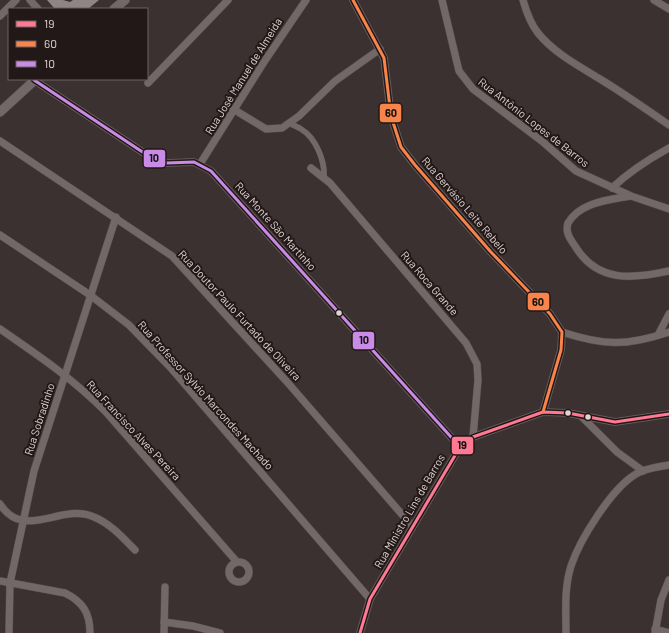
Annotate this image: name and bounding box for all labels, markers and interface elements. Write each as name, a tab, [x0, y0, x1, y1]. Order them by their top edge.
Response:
legend	[8, 8, 148, 80]
street label: Rua José Manuel de Almeida	[202, 15, 284, 137]
text: 19	[44, 16, 54, 30]
text: 60	[44, 36, 57, 50]
text: 10	[44, 56, 55, 70]
street label: Rua Antônio Lopes de Barros	[476, 75, 592, 169]
line badge: 60	[379, 103, 402, 123]
text: 60	[385, 106, 397, 119]
line badge: 10	[143, 149, 166, 168]
text: 10	[149, 151, 159, 164]
street label: Rua Gervásio Leite Rebelo	[419, 154, 511, 256]
street label: Rua Monte São Martinho	[233, 179, 319, 273]
street label: Rua Doutor Paulo Furtado de Oliveira	[176, 247, 304, 383]
street label: Rua Roca Grande	[399, 248, 461, 318]
line badge: 60	[527, 292, 550, 311]
text: 60	[532, 295, 544, 308]
unlabelled marker	[334, 308, 344, 318]
street label: Rua Professor Sylvio Marcondes Machado	[136, 318, 276, 472]
line badge: 10	[352, 331, 375, 350]
text: 10	[359, 333, 369, 346]
street label: Rua Francisco Alves Pereira	[84, 377, 184, 483]
street label: Rua Sobradinho	[21, 381, 57, 457]
unlabelled marker	[563, 408, 573, 418]
unlabelled marker	[583, 412, 593, 422]
line badge: 19	[451, 436, 474, 455]
text: 19	[457, 438, 467, 451]
street label: Rua Ministro Lins de Barros	[371, 452, 447, 570]

